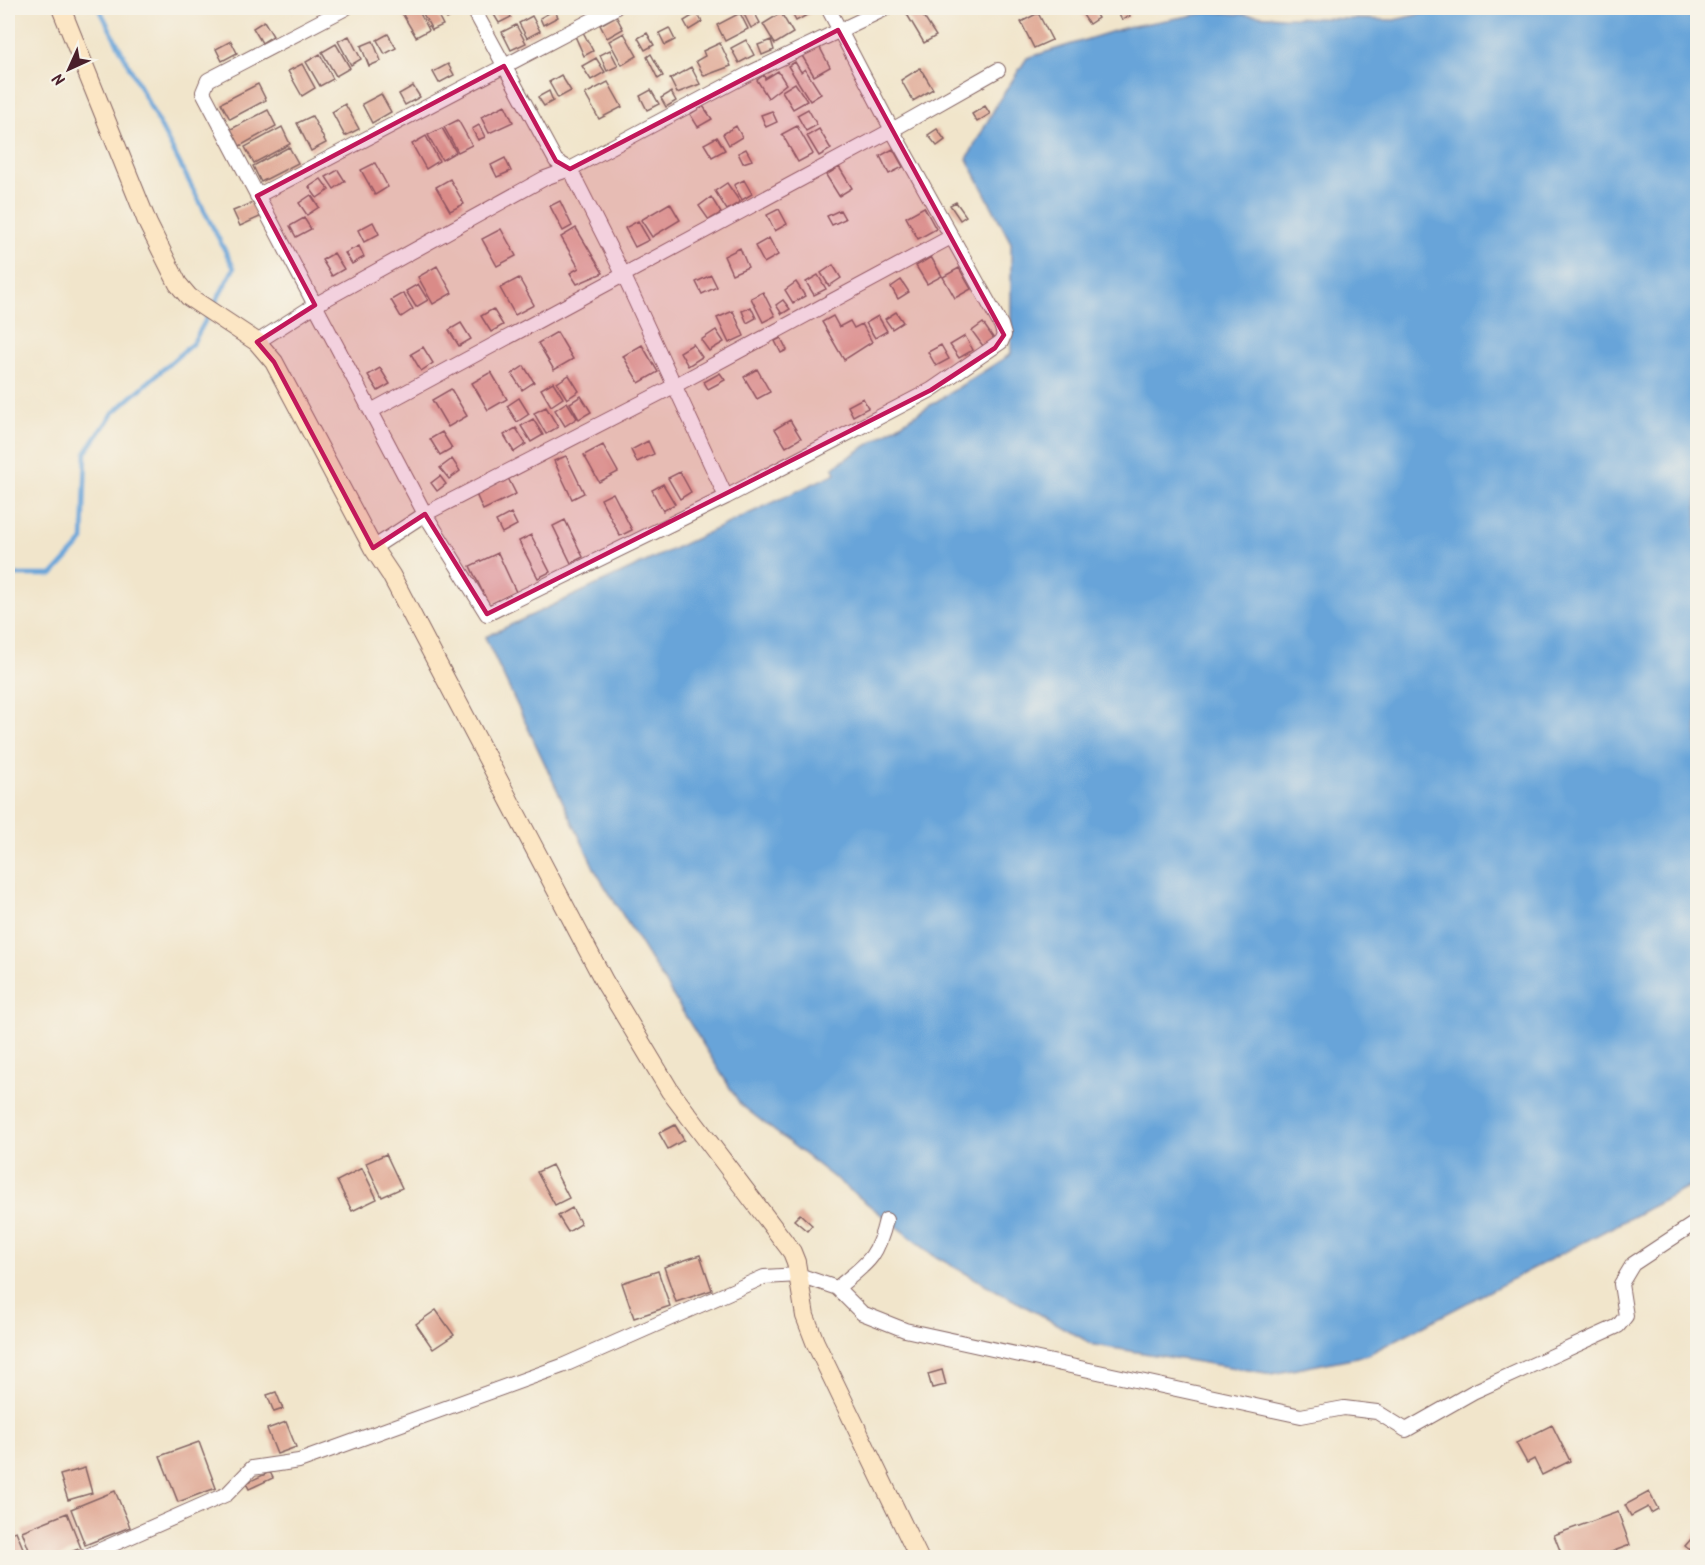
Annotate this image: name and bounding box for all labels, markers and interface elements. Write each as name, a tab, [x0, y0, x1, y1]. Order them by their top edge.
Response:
north arrow	[39, 39, 99, 99]
text: N	[47, 66, 72, 91]

